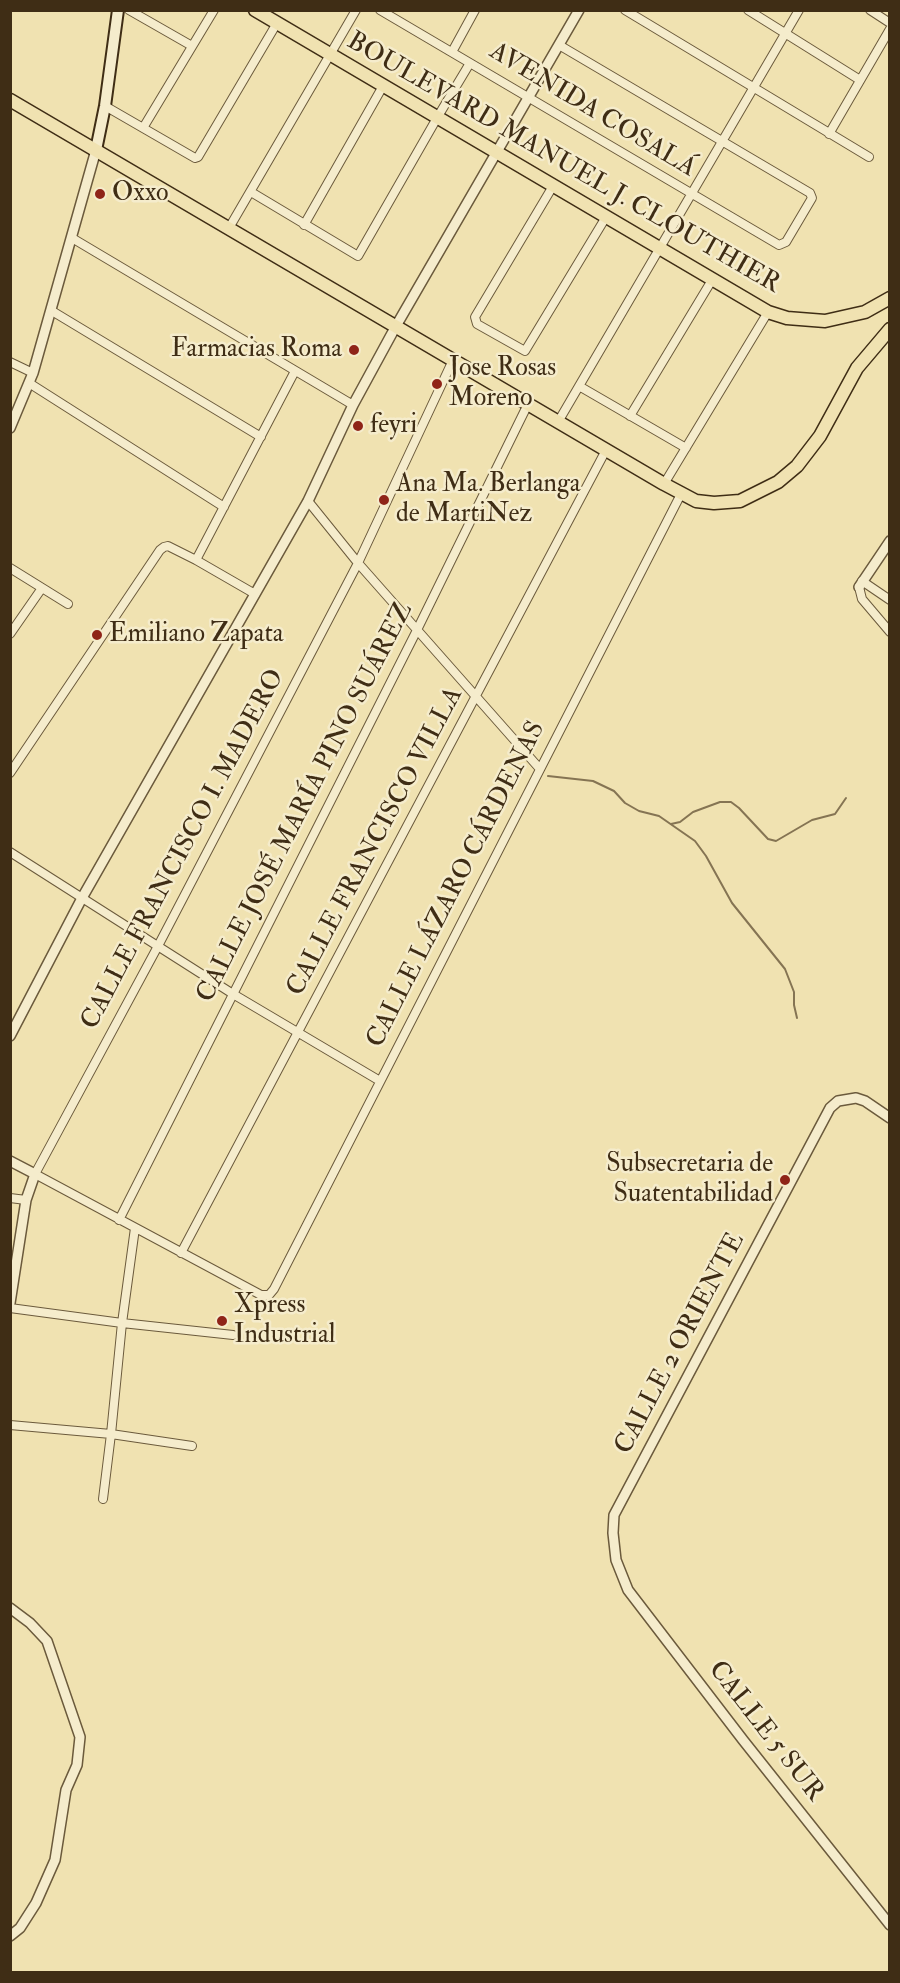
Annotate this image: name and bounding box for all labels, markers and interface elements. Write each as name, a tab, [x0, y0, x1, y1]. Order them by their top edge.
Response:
street label: BOULEVARD MANUEL J. CLOUTHIER	[341, 27, 785, 301]
street label: AVENIDA COSALÁ	[483, 37, 701, 185]
place label: Oxxo	[112, 178, 169, 210]
marker: Oxxo	[93, 187, 107, 201]
place label: Farmacias Roma	[171, 334, 342, 366]
marker: Farmacias Roma	[347, 343, 361, 357]
place label: Jose Rosas Moreno	[449, 353, 556, 414]
marker: Jose Rosas Moreno	[430, 377, 444, 391]
place label: feyri	[370, 410, 417, 442]
marker: feyri	[351, 419, 365, 433]
place label: Ana Ma. Berlanga de MartiNez	[396, 469, 580, 530]
marker: Ana Ma. Berlanga de MartiNez	[377, 493, 391, 507]
street label: CALLE JOSÉ MARÍA PINO SUÁREZ	[191, 598, 421, 1008]
place label: Emiliano Zapata	[109, 619, 284, 651]
marker: Emiliano Zapata	[90, 628, 104, 642]
street label: CALLE FRANCISCO I. MADERO	[76, 665, 292, 1035]
street label: CALLE FRANCISCO VILLA	[281, 682, 471, 1002]
street label: CALLE LÁZARO CÁRDENAS	[361, 717, 553, 1053]
place label: Subsecretaria de Suatentabilidad	[606, 1149, 773, 1210]
marker: Subsecretaria de Suatentabilidad	[778, 1173, 792, 1187]
street label: CALLE 2 ORIENTE	[609, 1228, 753, 1460]
place label: Xpress Industrial	[234, 1290, 335, 1352]
marker: Xpress Industrial	[215, 1314, 229, 1328]
street label: CALLE 5 SUR	[701, 1656, 829, 1808]

